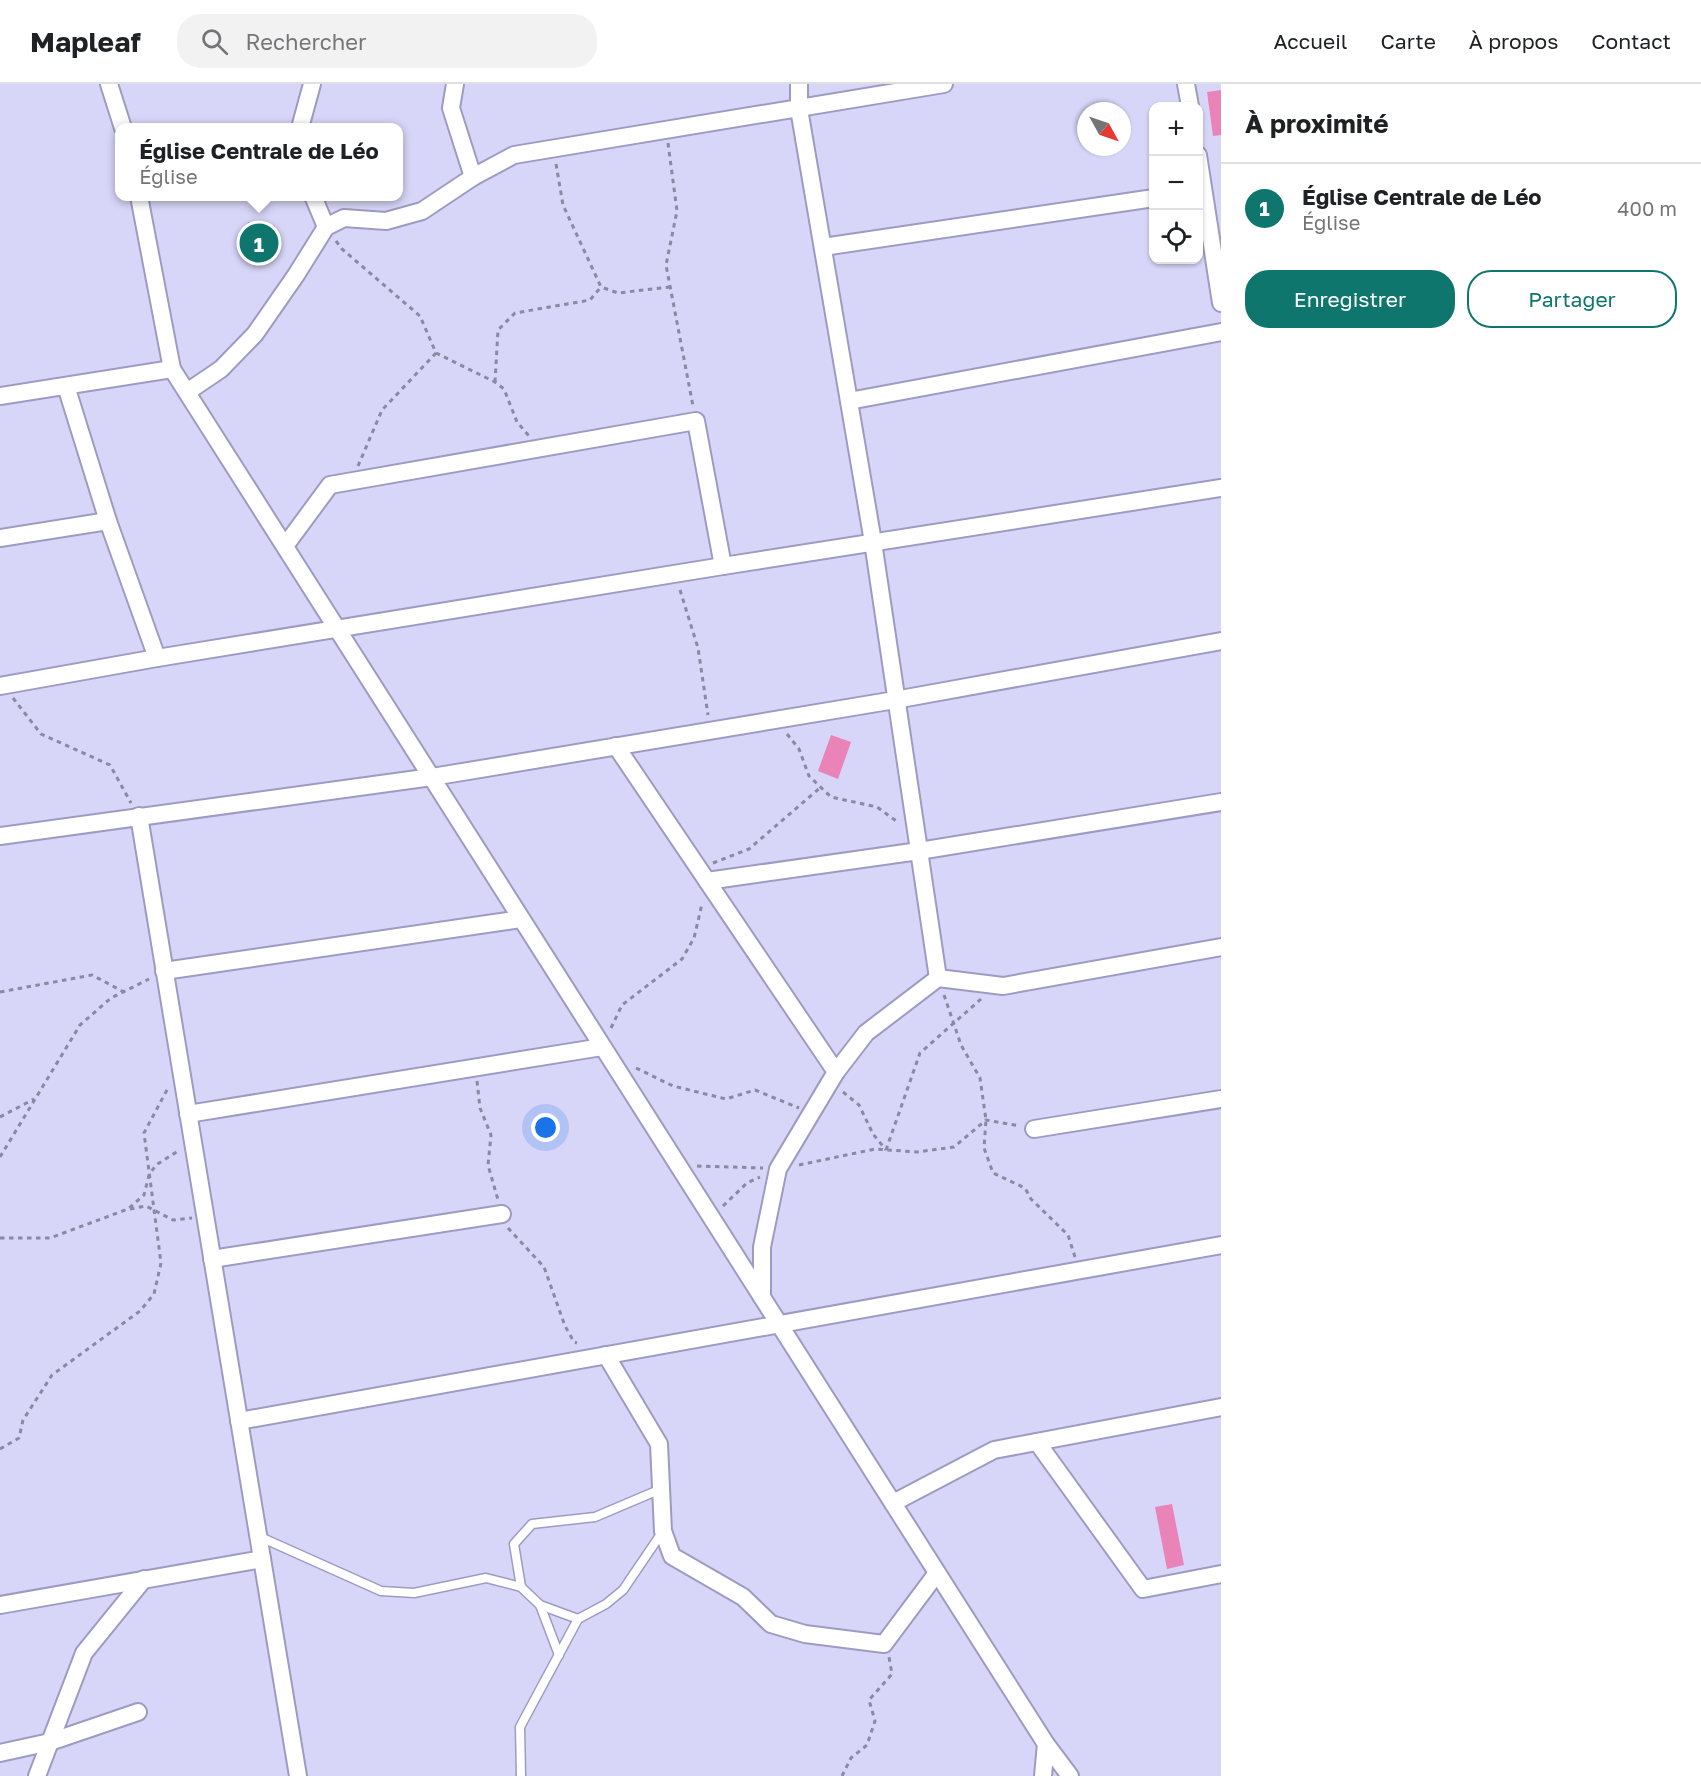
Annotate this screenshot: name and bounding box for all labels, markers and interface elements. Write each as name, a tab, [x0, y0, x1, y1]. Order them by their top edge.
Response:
search box	[177, 14, 597, 68]
text: Mapleaf	[30, 25, 141, 58]
icon: search	[198, 25, 231, 58]
text: Rechercher	[246, 28, 367, 55]
text: Accueil	[1274, 28, 1347, 54]
text: Carte	[1380, 28, 1436, 54]
text: À propos	[1469, 28, 1558, 54]
text: Contact	[1591, 28, 1671, 54]
north arrow	[1077, 102, 1131, 156]
map controls	[1149, 102, 1203, 264]
button: +	[1149, 102, 1203, 156]
text: À proximité	[1245, 108, 1389, 139]
popup	[115, 123, 403, 201]
text: Église Centrale de Léo	[139, 137, 379, 164]
button: −	[1149, 156, 1203, 210]
text: Église	[139, 164, 197, 188]
text: Église Centrale de Léo	[1302, 183, 1542, 210]
text: 1	[1259, 196, 1270, 220]
text: 400 m	[1617, 196, 1677, 220]
button: locate	[1149, 210, 1203, 264]
text: Église	[1302, 210, 1360, 234]
pin: 1	[240, 220, 278, 266]
button: Enregistrer	[1245, 270, 1455, 328]
button: Partager	[1467, 270, 1677, 328]
your location	[531, 1113, 560, 1142]

